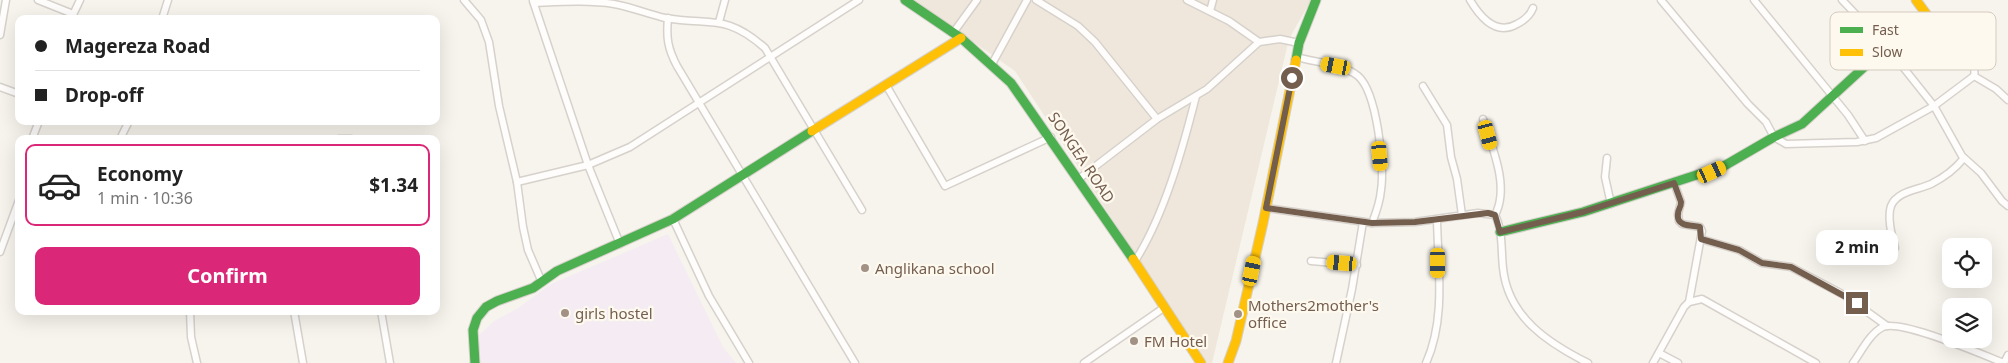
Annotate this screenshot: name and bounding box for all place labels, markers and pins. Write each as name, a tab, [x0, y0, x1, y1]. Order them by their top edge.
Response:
place label: Anglikana school	[875, 258, 995, 278]
marker: Anglikana school	[859, 262, 871, 274]
place label: Mothers2mother's office	[1248, 295, 1379, 332]
place label: girls hostel	[575, 303, 653, 323]
marker: girls hostel	[559, 307, 571, 319]
marker: Mothers2mother's office	[1232, 308, 1244, 320]
place label: FM Hotel	[1144, 331, 1207, 351]
marker: FM Hotel	[1128, 335, 1140, 347]

